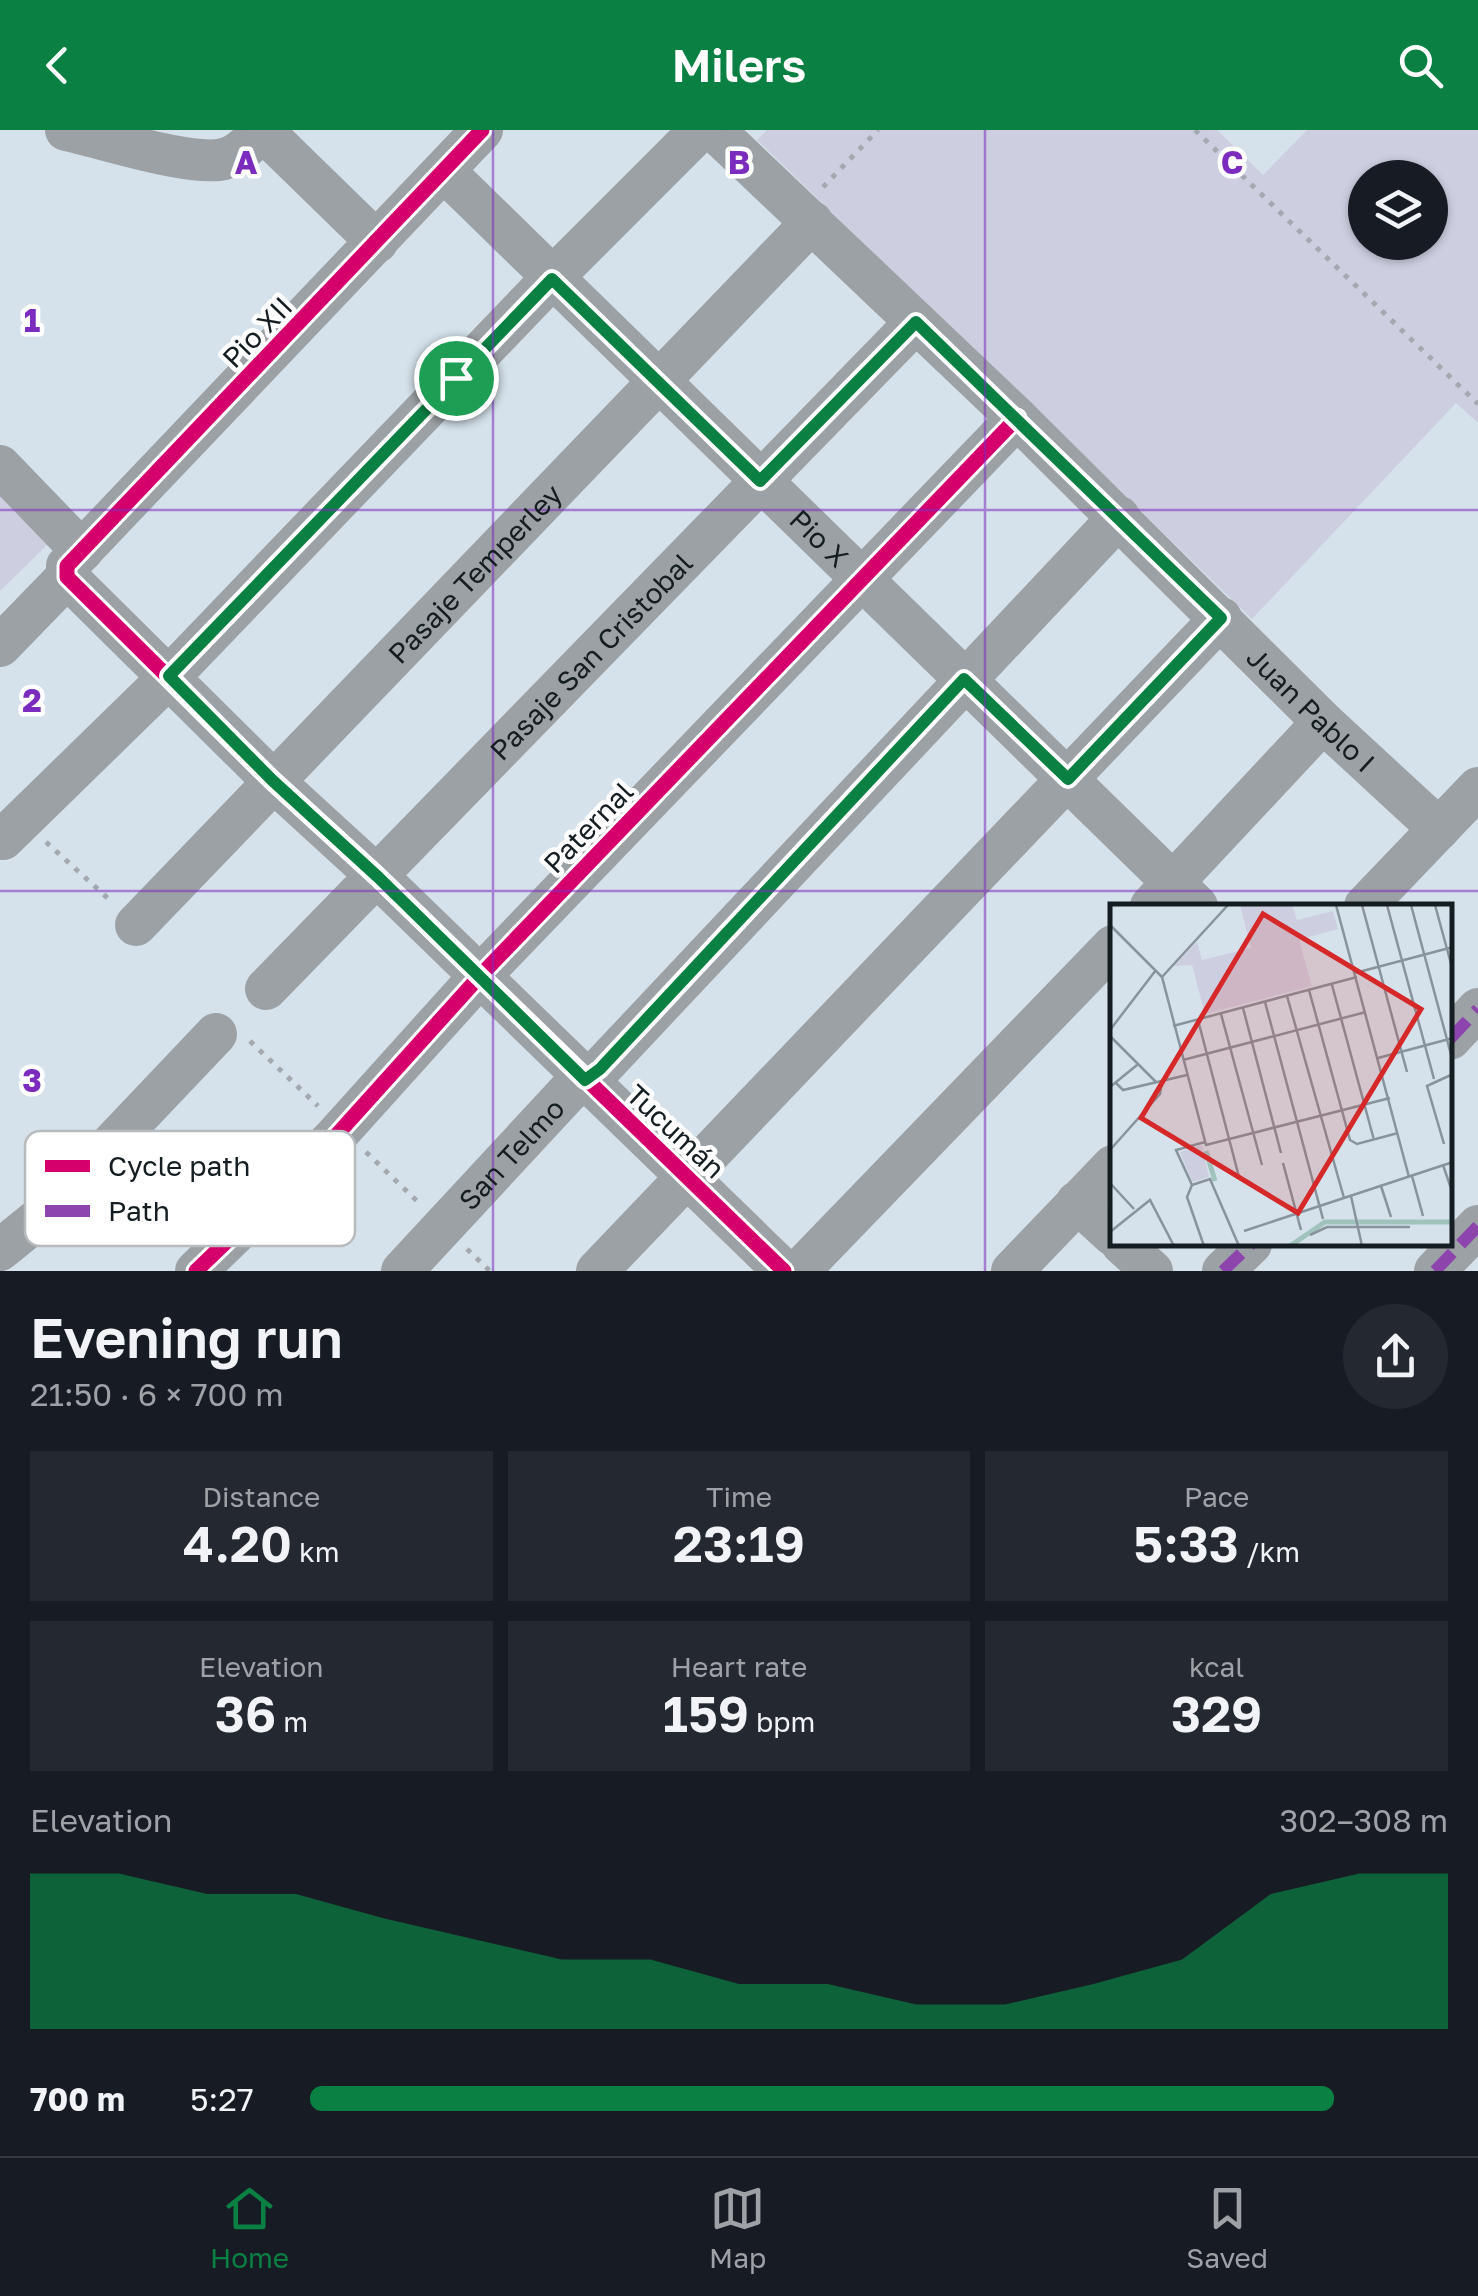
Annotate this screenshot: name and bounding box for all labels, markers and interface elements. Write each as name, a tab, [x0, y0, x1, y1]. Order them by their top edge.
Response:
icon: back	[30, 38, 85, 93]
text: Milers	[672, 38, 806, 92]
icon: search	[1393, 38, 1448, 93]
text: A	[235, 143, 258, 181]
text: B	[728, 143, 750, 181]
text: C	[1221, 143, 1243, 181]
map controls	[1348, 160, 1448, 260]
button: layers	[1348, 160, 1448, 260]
street label: Pio XII	[215, 290, 299, 374]
text: 1	[24, 301, 40, 339]
pin	[414, 336, 499, 421]
icon: arrive	[429, 351, 484, 406]
street label: Pasaje Temperley	[381, 477, 568, 670]
street label: Pio X	[784, 502, 856, 573]
street label: Pasaje San Cristobal	[483, 546, 699, 766]
street label: Juan Pablo I	[1241, 640, 1382, 778]
text: 2	[22, 681, 42, 719]
street label: Paternal	[537, 775, 639, 879]
inset map	[1110, 904, 1453, 1246]
text: 3	[22, 1061, 42, 1099]
street label: Tucumán	[620, 1077, 732, 1185]
street label: San Telmo	[451, 1091, 570, 1216]
legend	[25, 1131, 355, 1246]
text: Cycle path	[108, 1149, 251, 1182]
text: Path	[108, 1194, 170, 1227]
text: Evening run	[30, 1304, 343, 1370]
button: share	[1343, 1304, 1448, 1409]
text: 21:50 · 6 × 700 m	[30, 1375, 284, 1413]
text: Distance	[202, 1480, 320, 1513]
text: Time	[706, 1480, 772, 1513]
text: Pace	[1184, 1480, 1249, 1513]
text: 4.20	[183, 1513, 292, 1573]
text: 23:19	[673, 1513, 805, 1573]
text: 5:33	[1133, 1513, 1239, 1573]
text: km	[292, 1535, 340, 1568]
text: /km	[1239, 1535, 1300, 1568]
text: Elevation	[199, 1650, 324, 1683]
text: Heart rate	[671, 1650, 807, 1683]
text: kcal	[1189, 1650, 1244, 1683]
text: 36	[215, 1683, 276, 1743]
text: 159	[663, 1683, 749, 1743]
text: 329	[1171, 1683, 1262, 1743]
text: m	[276, 1705, 308, 1738]
text: bpm	[749, 1705, 815, 1738]
text: Elevation	[30, 1801, 172, 1839]
text: 302–308 m	[1280, 1801, 1448, 1839]
text: 700 m	[30, 2080, 125, 2118]
text: 5:27	[190, 2080, 254, 2118]
tab: Home	[210, 2181, 289, 2274]
tab: Map	[709, 2181, 766, 2274]
tab: Saved	[1186, 2181, 1268, 2274]

